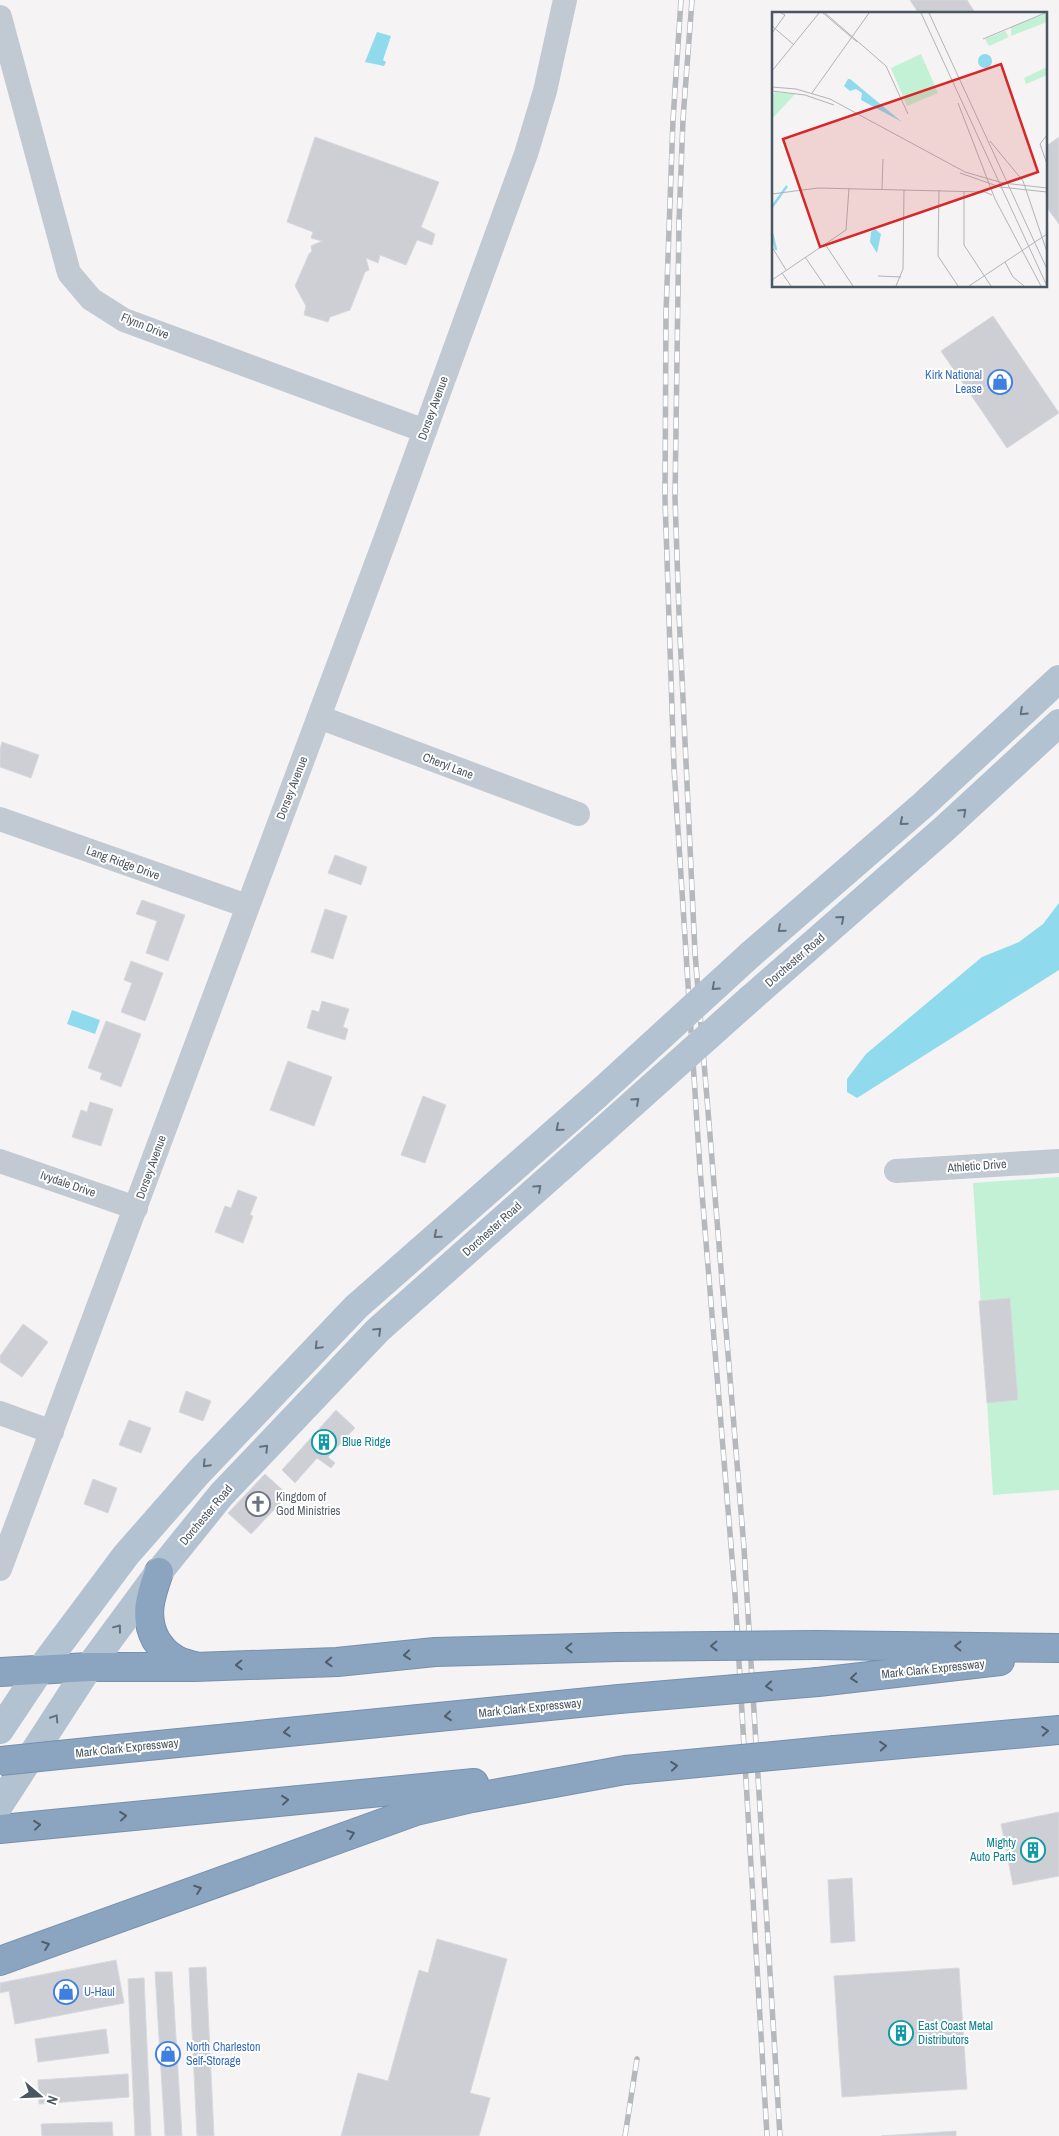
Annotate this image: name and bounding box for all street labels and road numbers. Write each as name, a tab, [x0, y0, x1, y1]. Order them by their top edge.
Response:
street label: Flynn Drive	[119, 309, 171, 343]
street label: Dorsey Avenue	[414, 374, 452, 442]
street label: Cheryl Lane	[420, 749, 476, 783]
street label: Dorsey Avenue	[273, 754, 311, 822]
street label: Lang Ridge Drive	[84, 842, 162, 884]
street label: Dorchester Road	[762, 930, 828, 990]
street label: Dorsey Avenue	[132, 1133, 170, 1201]
street label: Athletic Drive	[946, 1156, 1007, 1176]
street label: Ivydale Drive	[38, 1167, 98, 1201]
street label: Dorchester Road	[459, 1198, 525, 1260]
street label: Dorchester Road	[176, 1481, 236, 1549]
street label: Mark Clark Expressway	[881, 1656, 985, 1682]
street label: Mark Clark Expressway	[478, 1695, 582, 1721]
street label: Mark Clark Expressway	[75, 1735, 179, 1761]

